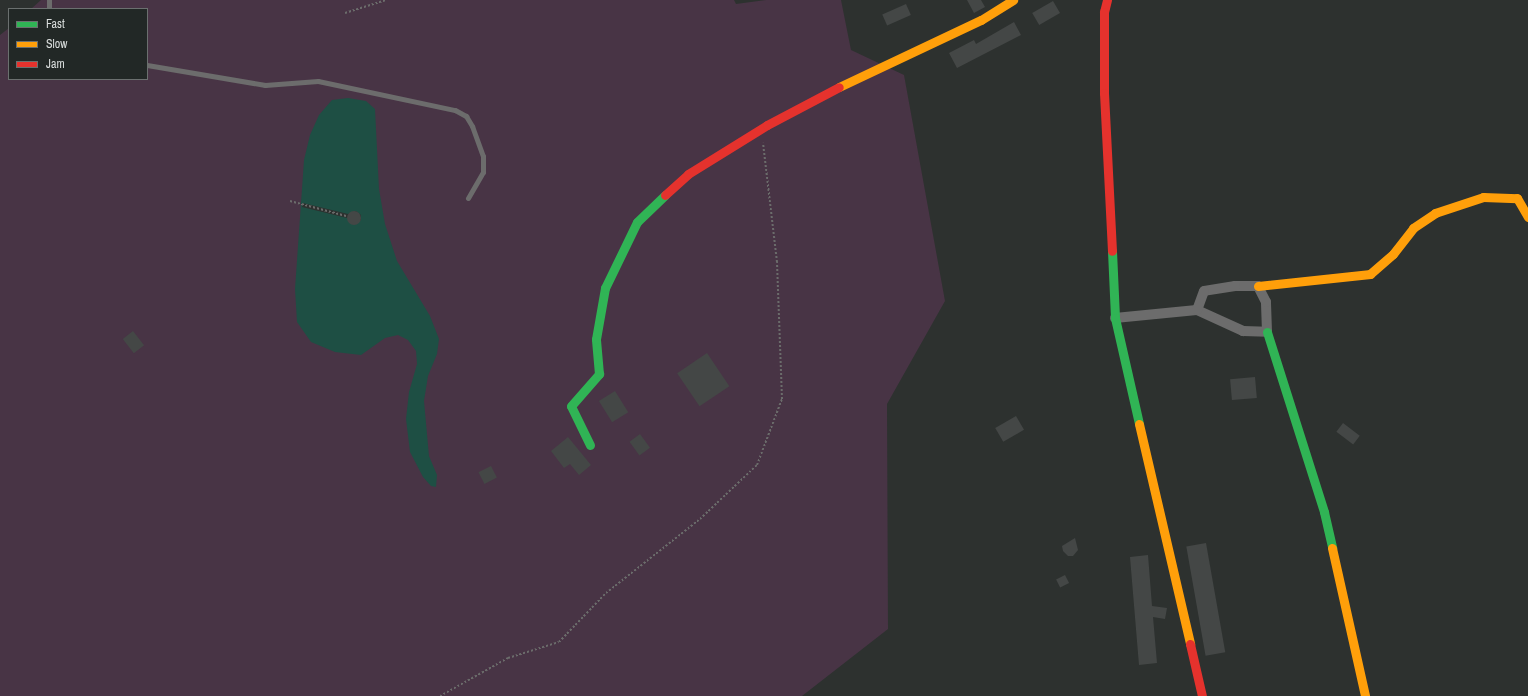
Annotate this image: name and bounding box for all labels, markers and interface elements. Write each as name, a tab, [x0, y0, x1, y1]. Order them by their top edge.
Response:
legend	[8, 8, 148, 80]
text: Fast	[46, 16, 65, 32]
text: Slow	[46, 36, 67, 52]
text: Jam	[46, 56, 65, 72]

